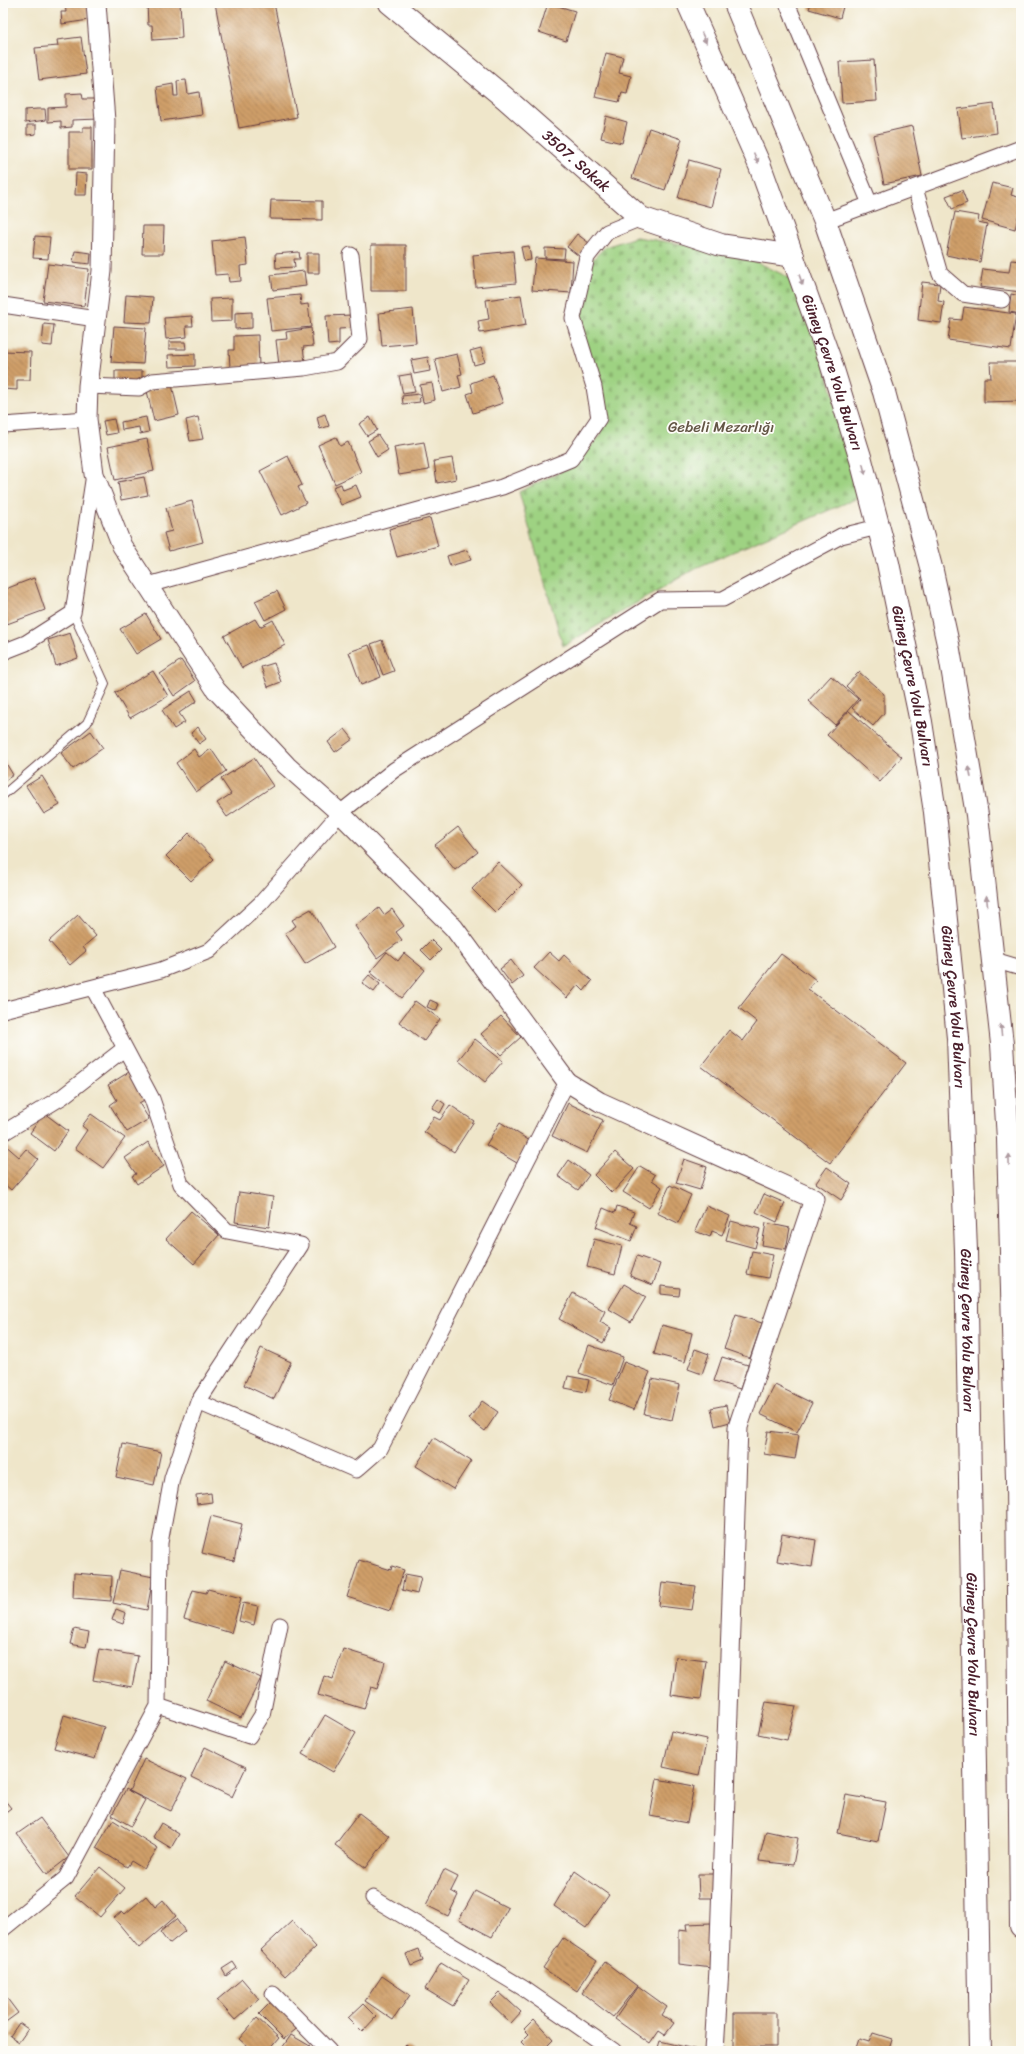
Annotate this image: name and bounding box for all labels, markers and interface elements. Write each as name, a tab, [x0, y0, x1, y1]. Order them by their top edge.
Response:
one-way arrow	[701, 33, 707, 44]
street label: 3507. Sokak	[536, 123, 616, 198]
one-way arrow	[754, 152, 760, 164]
one-way arrow	[799, 274, 805, 286]
street label: Güney Çevre Yolu Bulvarı	[794, 290, 870, 454]
park label: Gebeli Mezarlığı	[668, 414, 774, 440]
one-way arrow	[861, 463, 867, 476]
street label: Güney Çevre Yolu Bulvarı	[884, 603, 941, 768]
one-way arrow	[966, 766, 972, 778]
one-way arrow	[984, 895, 991, 907]
street label: Güney Çevre Yolu Bulvarı	[934, 924, 973, 1089]
one-way arrow	[998, 1024, 1004, 1036]
one-way arrow	[1005, 1154, 1012, 1166]
street label: Güney Çevre Yolu Bulvarı	[953, 1249, 982, 1413]
street label: Güney Çevre Yolu Bulvarı	[959, 1573, 987, 1737]

